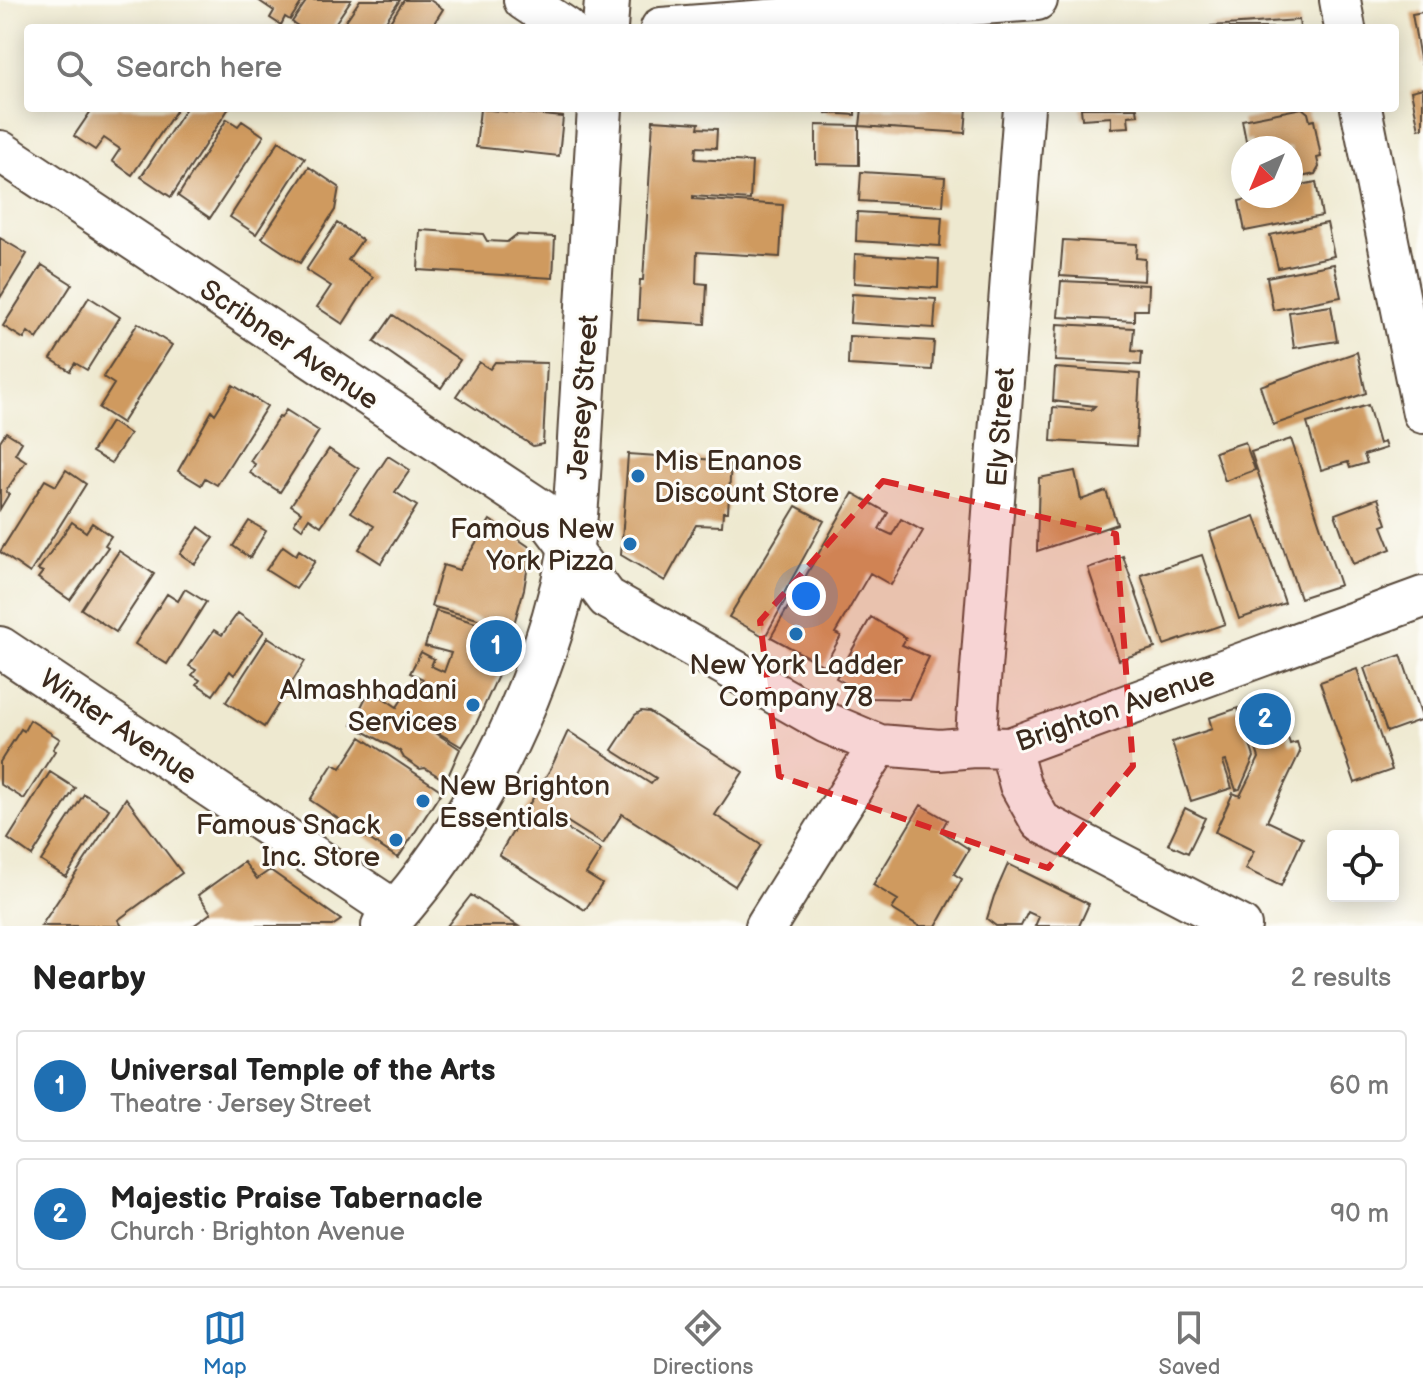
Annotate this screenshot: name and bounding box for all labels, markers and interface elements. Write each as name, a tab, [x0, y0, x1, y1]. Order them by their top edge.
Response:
search box	[24, 24, 1399, 112]
icon: search	[52, 46, 96, 90]
text: Search here	[116, 50, 282, 86]
north arrow	[1231, 136, 1303, 208]
street label: Scribner Avenue	[194, 273, 385, 417]
street label: Jersey Street	[561, 313, 606, 481]
street label: Ely Street	[981, 366, 1022, 488]
place label: Mis Enanos Discount Store	[654, 445, 839, 510]
marker: Mis Enanos Discount Store	[629, 467, 647, 485]
place label: Famous New York Pizza	[450, 513, 614, 578]
marker: Famous New York Pizza	[621, 535, 639, 553]
your location	[786, 576, 826, 616]
pin: 1	[470, 616, 522, 676]
marker: New York Ladder Company 78	[787, 625, 805, 643]
place label: New York Ladder Company 78	[689, 649, 904, 714]
street label: Brighton Avenue	[1012, 660, 1219, 759]
street label: Winter Avenue	[33, 663, 203, 792]
place label: Almashhadani Services	[280, 674, 457, 739]
pin: 2	[1239, 689, 1291, 749]
marker: Almashhadani Services	[464, 696, 482, 714]
place label: New Brighton Essentials	[439, 770, 610, 835]
marker: New Brighton Essentials	[414, 792, 432, 810]
place label: Famous Snack Inc. Store	[196, 809, 380, 874]
map controls	[1327, 830, 1399, 902]
button: locate	[1327, 830, 1399, 902]
marker: Famous Snack Inc. Store	[387, 831, 405, 849]
text: Nearby	[32, 958, 146, 999]
text: 2 results	[1291, 963, 1391, 994]
text: Universal Temple of the Arts	[110, 1053, 496, 1089]
text: 1	[55, 1071, 65, 1102]
text: 60 m	[1329, 1071, 1389, 1102]
text: Theatre · Jersey Street	[110, 1089, 371, 1120]
text: Majestic Praise Tabernacle	[110, 1181, 483, 1217]
text: 2	[52, 1199, 68, 1230]
text: 90 m	[1330, 1199, 1389, 1230]
text: Church · Brighton Avenue	[110, 1217, 405, 1248]
tab: Map	[203, 1306, 247, 1381]
tab: Directions	[652, 1306, 753, 1381]
tab: Saved	[1159, 1306, 1220, 1381]

